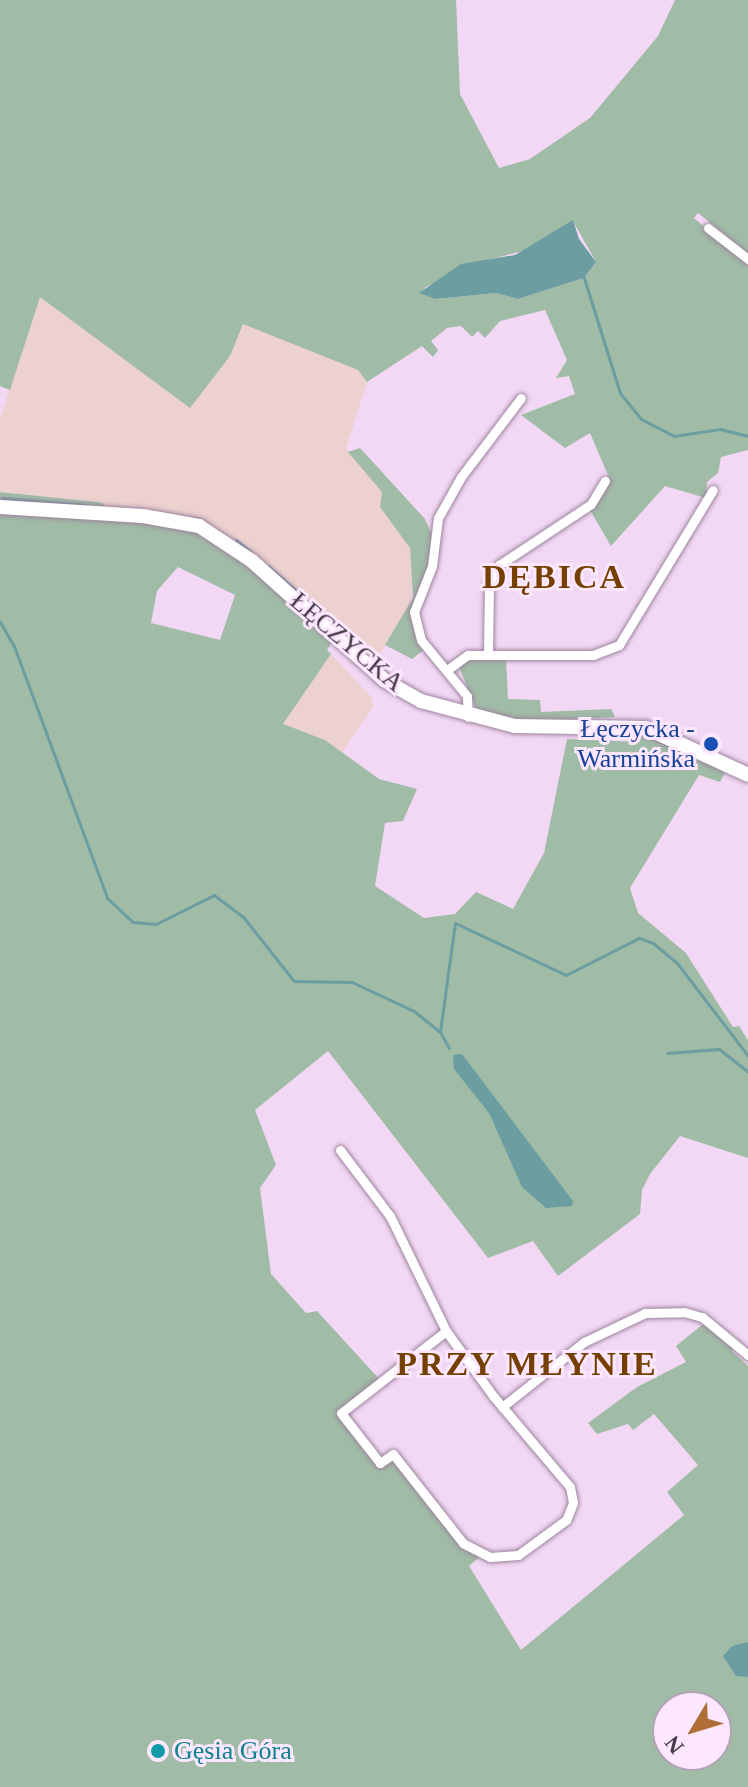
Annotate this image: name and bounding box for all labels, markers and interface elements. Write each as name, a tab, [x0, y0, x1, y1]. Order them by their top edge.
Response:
district label: DĘBICA	[482, 557, 626, 597]
street label: ŁĘCZYCKA	[284, 585, 410, 699]
place label: Łęczycka - Warmińska	[577, 713, 695, 774]
marker: Łęczycka - Warmińska	[702, 735, 720, 753]
district label: PRZY MŁYNIE	[396, 1344, 658, 1384]
north arrow	[652, 1691, 732, 1771]
text: N	[660, 1731, 689, 1759]
place label: Gęsia Góra	[174, 1735, 292, 1767]
marker: Gęsia Góra	[149, 1742, 167, 1760]

